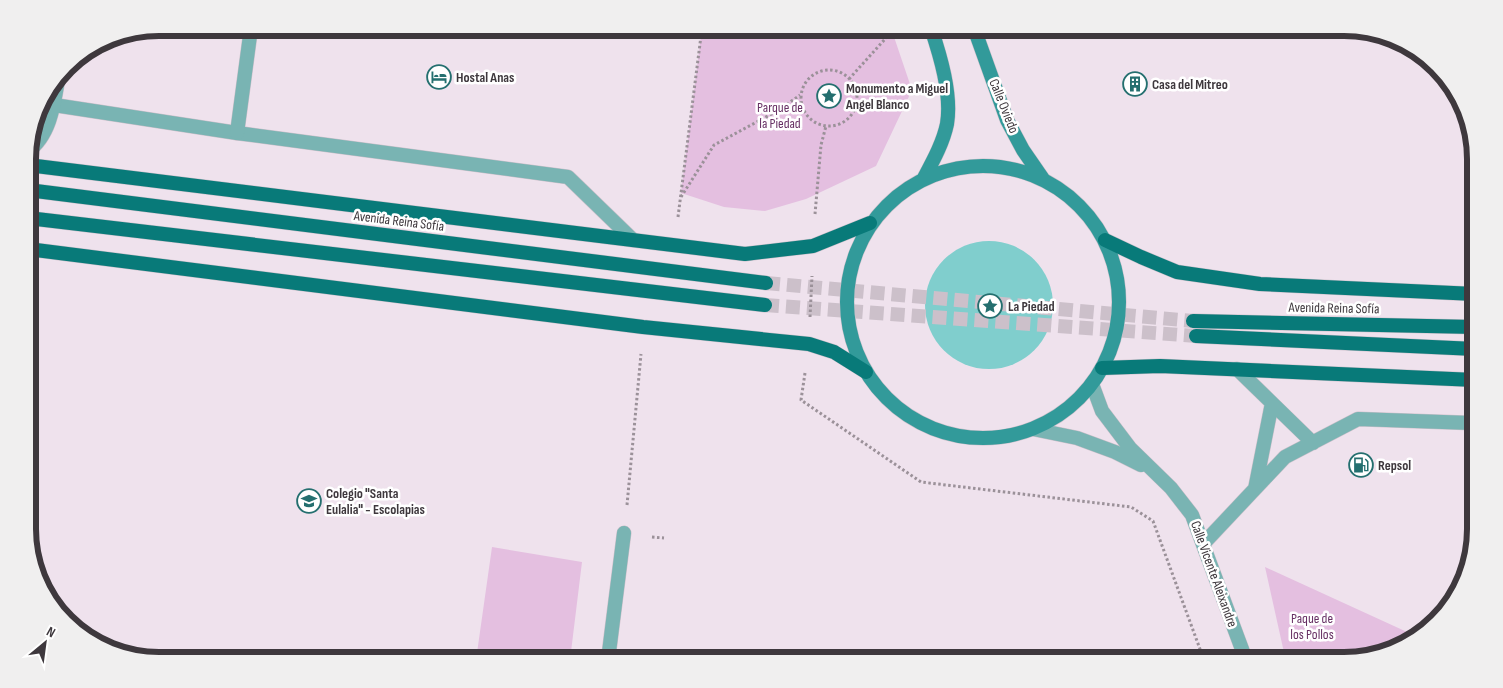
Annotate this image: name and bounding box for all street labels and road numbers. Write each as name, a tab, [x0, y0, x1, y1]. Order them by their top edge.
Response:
street label: Calle Oviedo	[985, 76, 1023, 136]
street label: Avenida Reina Sofía	[352, 207, 445, 235]
street label: Avenida Reina Sofía	[1287, 299, 1380, 317]
street label: Calle Vicente Aleixandre	[1187, 518, 1241, 630]

